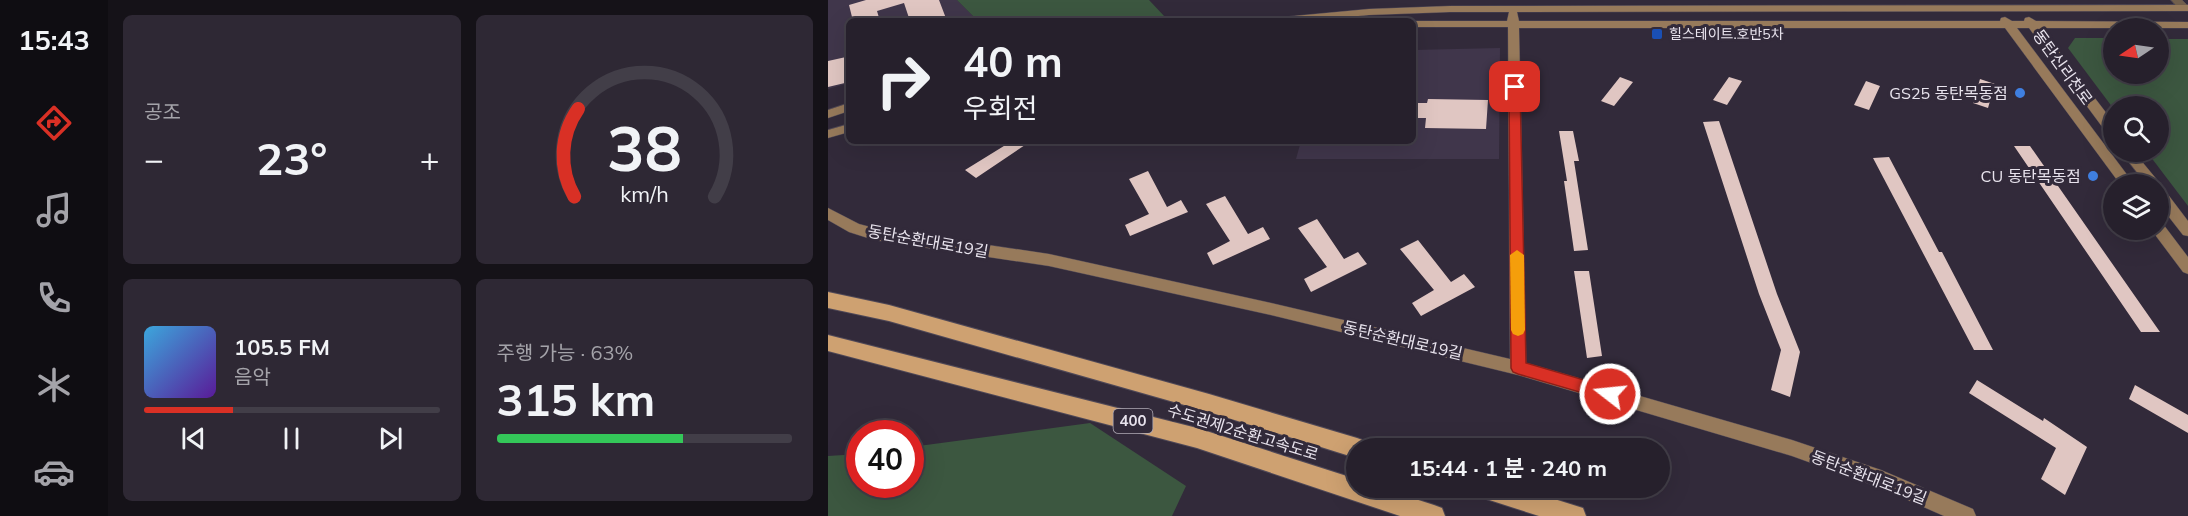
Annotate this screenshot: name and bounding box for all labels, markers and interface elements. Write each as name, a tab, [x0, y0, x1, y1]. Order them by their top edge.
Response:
north arrow	[2103, 18, 2169, 84]
map controls	[2103, 18, 2169, 240]
text: 15:43	[18, 23, 90, 57]
place label: 힐스테이트.호반5차	[1669, 25, 1784, 43]
street label: 동탄신리천로	[2029, 25, 2097, 109]
marker: 힐스테이트.호반5차	[1650, 27, 1664, 41]
text: 40 m	[963, 35, 1063, 88]
icon: right	[864, 42, 942, 120]
pin	[1489, 61, 1540, 112]
icon: arrive	[1498, 70, 1531, 103]
place label: GS25 동탄목동점	[1889, 83, 2008, 103]
marker: GS25 동탄목동점	[2013, 86, 2027, 100]
text: 우회전	[963, 91, 1038, 125]
button: search	[2103, 96, 2169, 162]
text: 공조	[144, 99, 181, 124]
icon: directions	[33, 102, 75, 144]
text: 38	[607, 108, 682, 187]
text: 23°	[256, 130, 327, 186]
text: −	[144, 138, 164, 179]
text: +	[420, 138, 440, 179]
place label: CU 동탄목동점	[1981, 166, 2081, 186]
marker: CU 동탄목동점	[2086, 169, 2100, 183]
button: layers	[2103, 174, 2169, 240]
text: km/h	[620, 180, 668, 207]
icon: music	[33, 189, 75, 231]
street label: 동탄순환대로19길	[866, 221, 990, 261]
icon: phone	[33, 277, 75, 319]
street label: 동탄순환대로19길	[1341, 317, 1465, 363]
text: 105.5 FM	[234, 333, 330, 361]
text: 주행 가능 · 63%	[497, 340, 633, 365]
position arrow	[1578, 362, 1642, 426]
icon: climate	[33, 364, 75, 406]
text: 음악	[234, 364, 271, 389]
text: 315 km	[497, 371, 655, 427]
street label: 수도권제2순환고속도로	[1165, 400, 1321, 465]
road number: 400	[1114, 409, 1152, 433]
speed limit sign: 40	[846, 420, 924, 498]
icon: previous	[177, 422, 210, 455]
icon: pause	[275, 422, 308, 455]
icon: next	[374, 422, 407, 455]
street label: 동탄순환대로19길	[1808, 446, 1930, 508]
icon: car	[33, 451, 75, 493]
text: 15:44 · 1 분 · 240 m	[1409, 454, 1607, 482]

